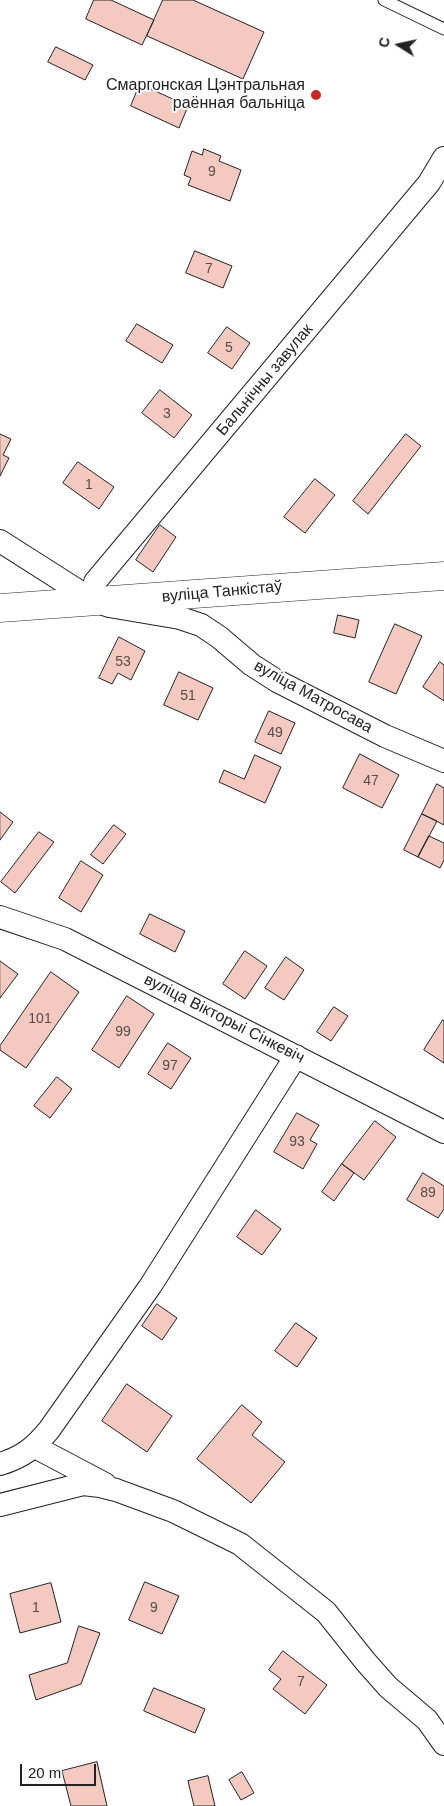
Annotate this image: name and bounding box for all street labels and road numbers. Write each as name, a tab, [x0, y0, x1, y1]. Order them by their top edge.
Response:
street label: Бальнічны завулак	[213, 320, 317, 440]
street label: вуліца Танкістаў	[161, 577, 283, 607]
street label: вуліца Матросава	[250, 656, 376, 738]
street label: вуліца Вікторыі Сінкевіч	[141, 970, 307, 1068]

